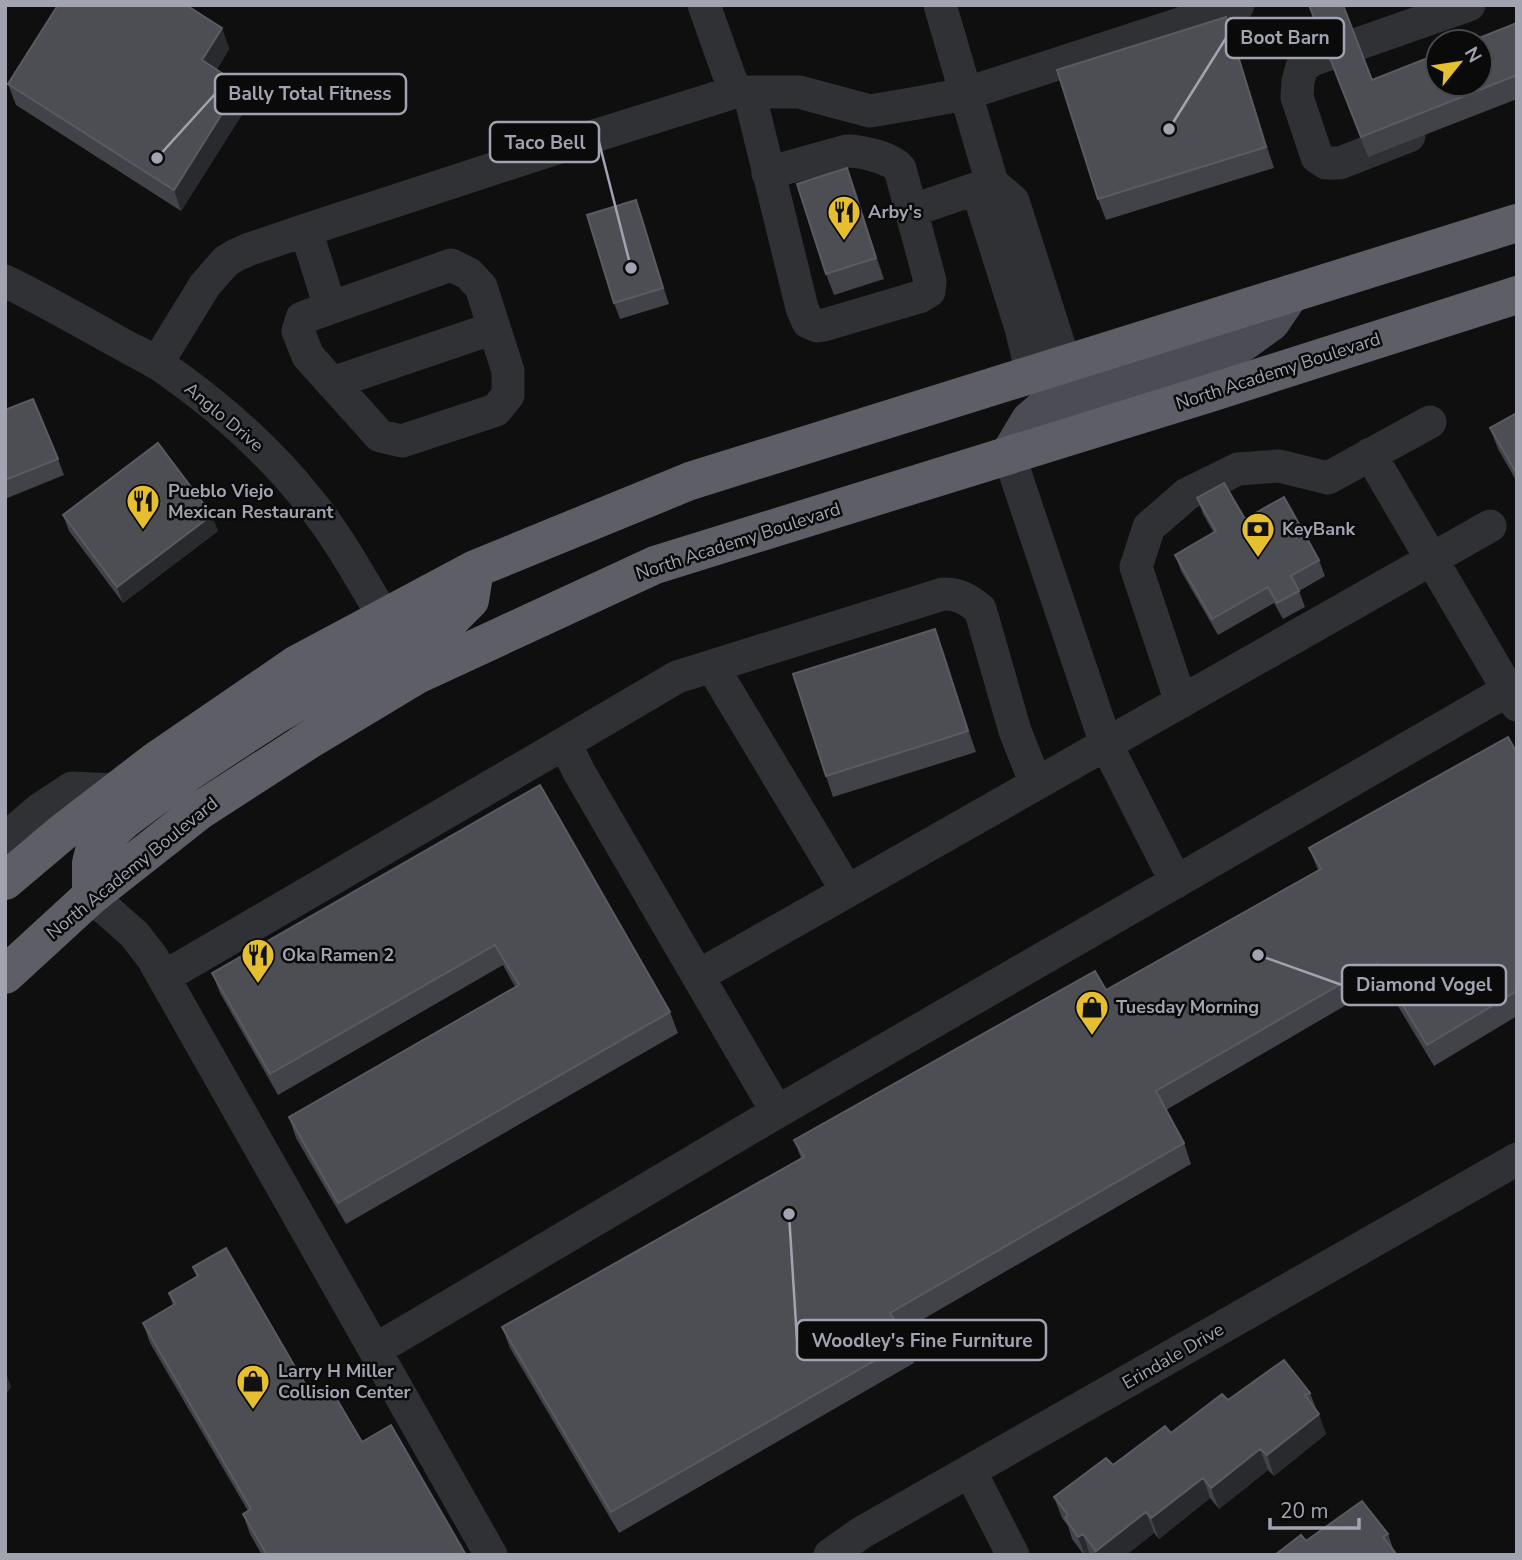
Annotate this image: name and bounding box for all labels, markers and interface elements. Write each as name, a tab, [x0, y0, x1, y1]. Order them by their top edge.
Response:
callout: Boot Barn	[1226, 18, 1344, 58]
text: Boot Barn	[1240, 25, 1330, 51]
north arrow	[1424, 28, 1494, 98]
text: N	[1458, 42, 1488, 68]
callout: Bally Total Fitness	[215, 74, 406, 114]
text: Bally Total Fitness	[228, 81, 392, 107]
callout: Taco Bell	[490, 122, 599, 162]
text: Taco Bell	[504, 130, 586, 156]
restaurant icon: Arby's	[825, 193, 863, 242]
place label: Arby's	[868, 200, 922, 224]
street label: North Academy Boulevard	[1173, 327, 1383, 415]
street label: Anglo Drive	[179, 377, 269, 457]
place label: Pueblo Viejo Mexican Restaurant	[168, 479, 334, 524]
restaurant icon: Pueblo Viejo Mexican Restaurant	[124, 482, 162, 531]
street label: North Academy Boulevard	[633, 497, 843, 585]
bank icon: KeyBank	[1239, 510, 1277, 559]
place label: KeyBank	[1282, 517, 1356, 541]
street label: North Academy Boulevard	[41, 791, 223, 945]
restaurant icon: Oka Ramen 2	[239, 936, 277, 985]
place label: Oka Ramen 2	[282, 943, 394, 967]
callout: Diamond Vogel	[1342, 965, 1506, 1005]
text: Diamond Vogel	[1356, 972, 1492, 998]
shop icon: Tuesday Morning	[1073, 988, 1111, 1037]
place label: Tuesday Morning	[1116, 995, 1259, 1019]
street label: Erindale Drive	[1118, 1317, 1228, 1395]
callout: Woodley's Fine Furniture	[797, 1320, 1046, 1360]
text: Woodley's Fine Furniture	[811, 1328, 1033, 1354]
place label: Larry H Miller Collision Center	[278, 1359, 411, 1404]
shop icon: Larry H Miller Collision Center	[234, 1362, 272, 1411]
scale bar	[1270, 1486, 1359, 1530]
text: 20 m	[1280, 1497, 1329, 1525]

